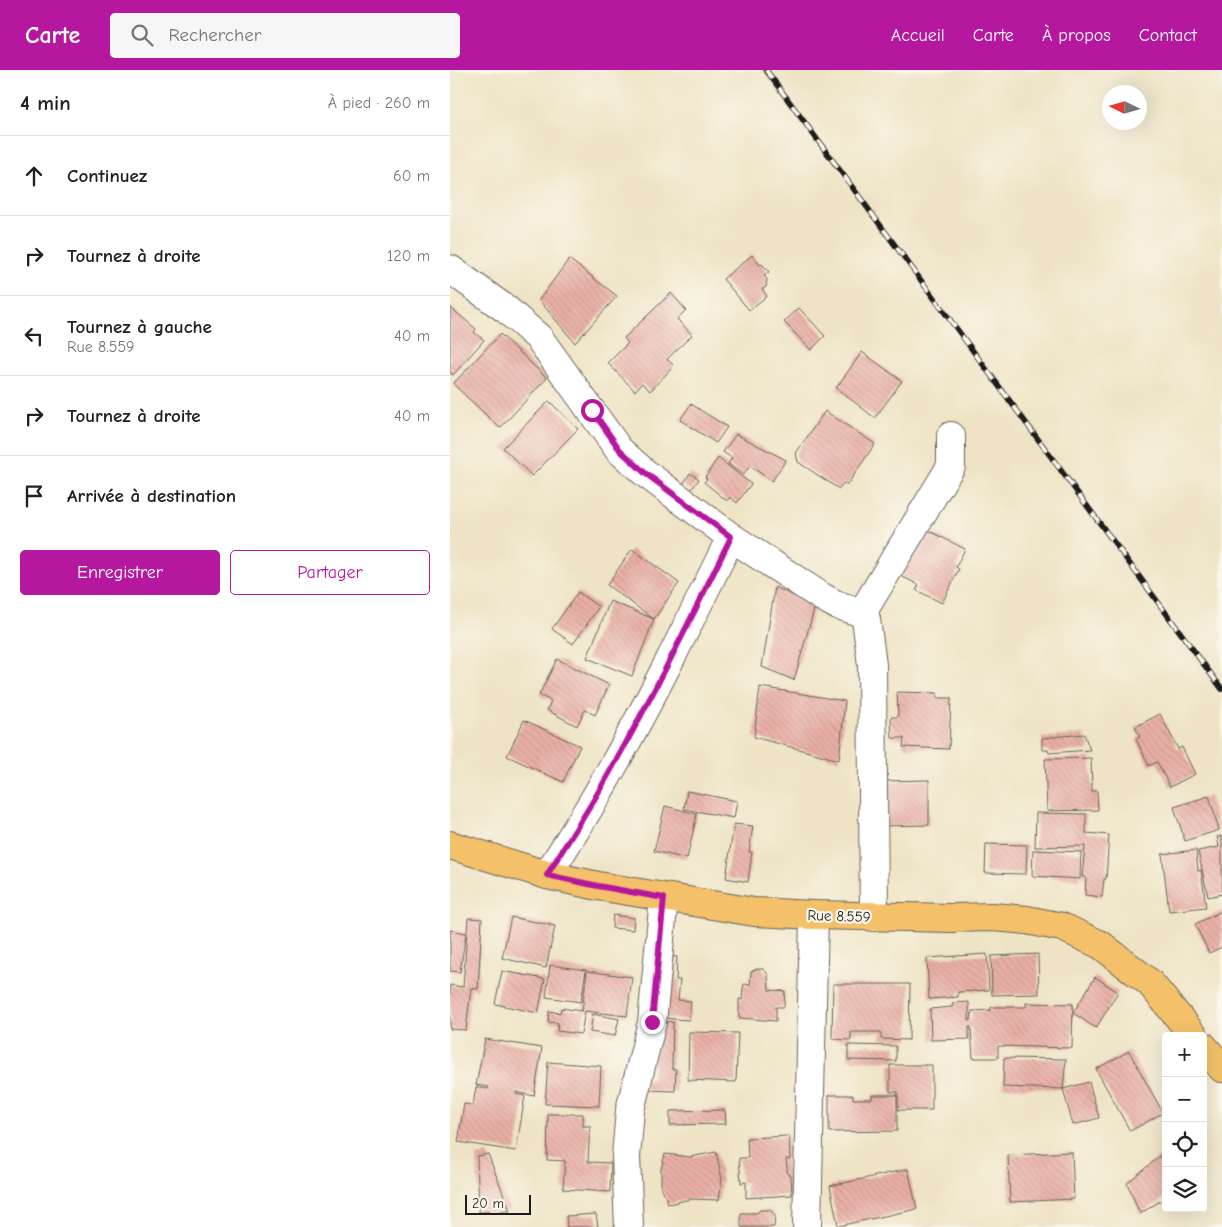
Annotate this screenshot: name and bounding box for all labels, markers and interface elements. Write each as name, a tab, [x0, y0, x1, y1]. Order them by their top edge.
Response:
search box	[110, 13, 460, 58]
text: Carte	[25, 21, 80, 49]
icon: search	[128, 21, 156, 49]
text: Rechercher	[168, 24, 261, 46]
text: Accueil	[891, 25, 945, 46]
text: Carte	[973, 25, 1014, 46]
text: À propos	[1042, 25, 1111, 46]
text: Contact	[1139, 25, 1197, 46]
north arrow	[1102, 85, 1147, 130]
text: 4 min	[20, 91, 71, 115]
text: À pied · 260 m	[328, 94, 430, 112]
icon: ahead	[20, 162, 48, 190]
text: Continuez	[67, 165, 147, 187]
text: 60 m	[393, 167, 430, 185]
icon: right	[20, 242, 48, 270]
text: Tournez à droite	[67, 245, 201, 267]
text: 120 m	[387, 247, 430, 265]
text: Tournez à gauche	[67, 316, 212, 338]
icon: left	[20, 322, 48, 350]
text: 40 m	[394, 327, 430, 345]
text: Rue 8.559	[67, 338, 135, 356]
route start	[581, 399, 604, 422]
icon: right	[20, 402, 48, 430]
text: Tournez à droite	[67, 405, 201, 427]
text: 40 m	[394, 407, 430, 425]
icon: arrive	[20, 482, 48, 510]
text: Arrivée à destination	[67, 485, 236, 507]
button: Enregistrer	[20, 550, 220, 595]
button: Partager	[230, 550, 430, 595]
street label: Rue 8.559	[807, 906, 871, 926]
route end	[641, 1011, 664, 1034]
map controls	[1162, 1032, 1207, 1212]
button: +	[1162, 1032, 1207, 1077]
button: −	[1162, 1077, 1207, 1122]
button: locate	[1162, 1122, 1207, 1167]
button: layers	[1162, 1167, 1207, 1212]
scale bar	[465, 1192, 531, 1215]
text: 20 m	[472, 1195, 504, 1212]

